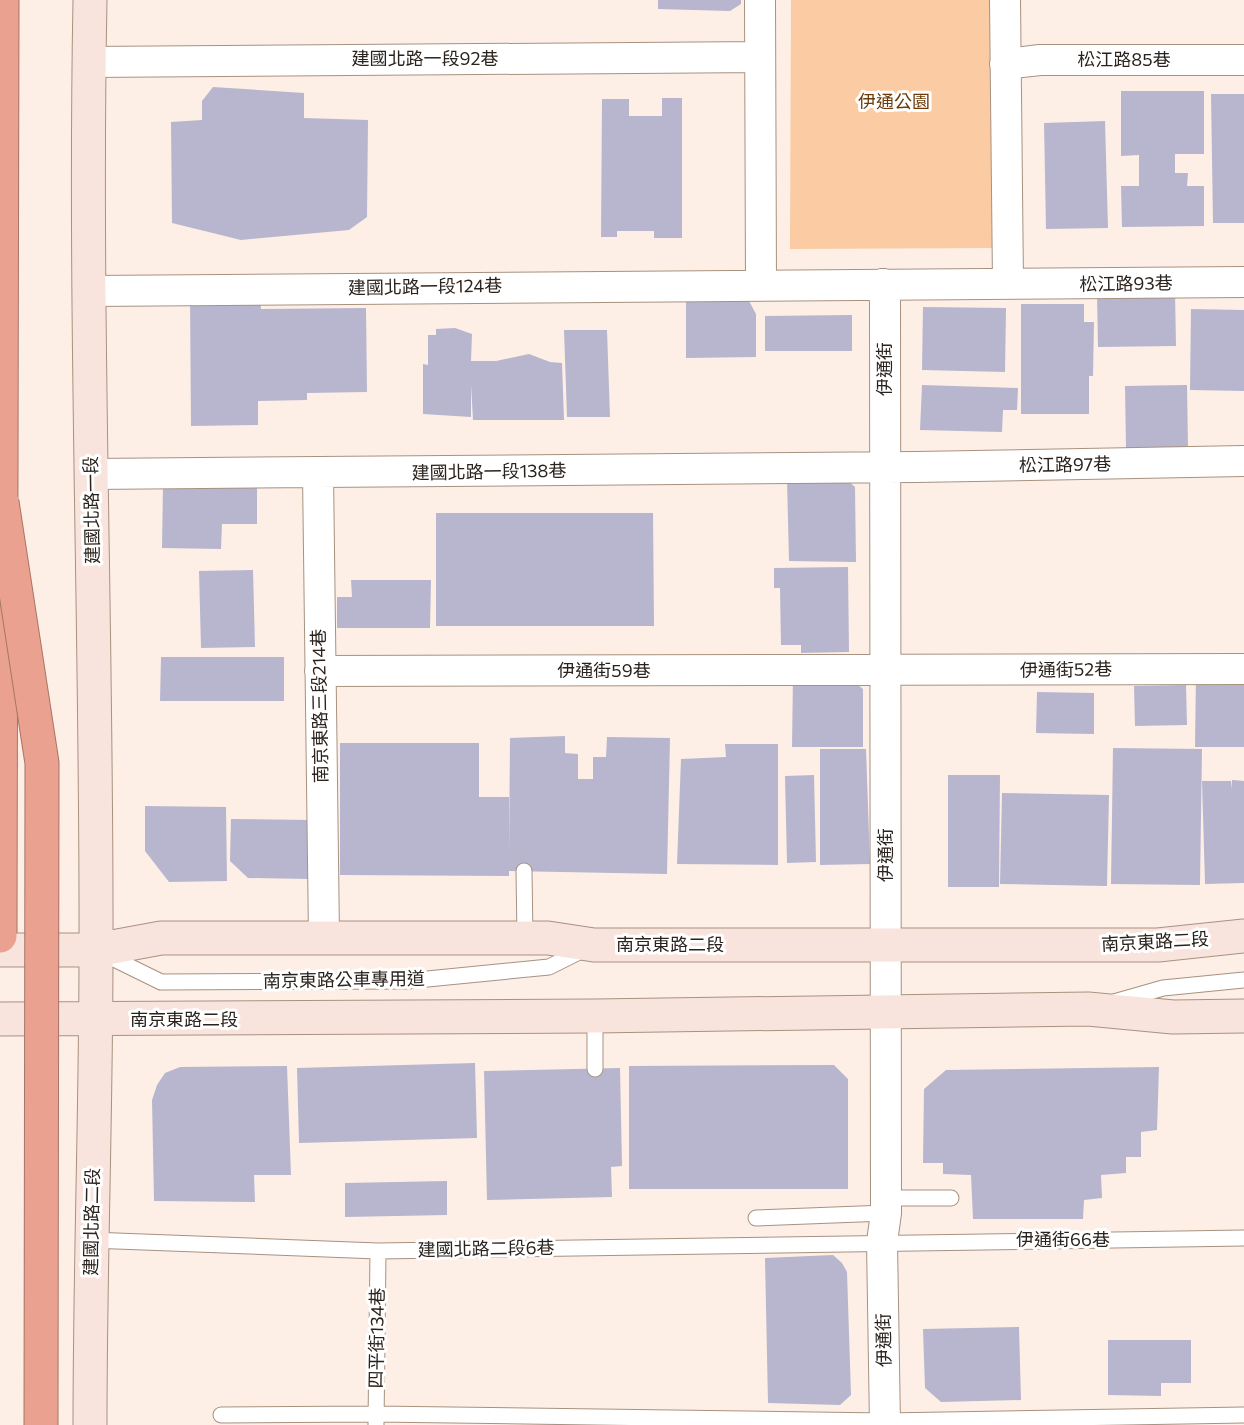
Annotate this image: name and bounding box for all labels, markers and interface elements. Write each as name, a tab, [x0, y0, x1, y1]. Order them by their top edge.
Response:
street label: 建國北路一段92巷	[352, 47, 498, 69]
street label: 松江路85巷	[1077, 48, 1171, 70]
park label: 伊通公園	[858, 90, 930, 112]
street label: 松江路93巷	[1079, 271, 1173, 295]
street label: 建國北路一段124巷	[348, 274, 502, 298]
street label: 伊通街	[873, 342, 895, 396]
street label: 松江路97巷	[1019, 452, 1111, 476]
street label: 建國北路一段	[79, 456, 103, 564]
street label: 建國北路一段138巷	[411, 459, 567, 483]
street label: 南京東路三段214巷	[307, 629, 331, 783]
street label: 伊通街52巷	[1020, 657, 1112, 681]
street label: 伊通街59巷	[557, 659, 651, 681]
street label: 伊通街	[874, 828, 896, 882]
street label: 南京東路二段	[1100, 927, 1209, 955]
street label: 南京東路二段	[616, 933, 724, 955]
street label: 南京東路公車專用道	[263, 967, 425, 991]
street label: 南京東路二段	[130, 1008, 238, 1030]
street label: 建國北路二段	[79, 1168, 103, 1276]
street label: 伊通街66巷	[1016, 1228, 1110, 1250]
street label: 建國北路二段6巷	[417, 1236, 555, 1260]
street label: 四平街134巷	[364, 1287, 388, 1389]
street label: 伊通街	[872, 1313, 894, 1367]

